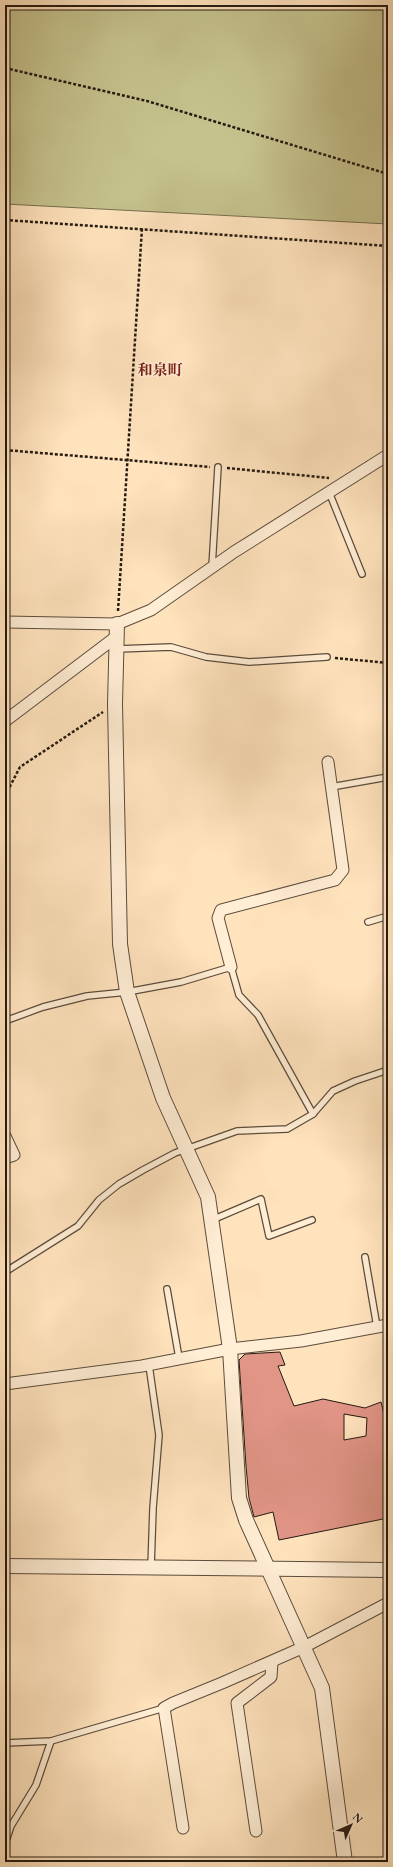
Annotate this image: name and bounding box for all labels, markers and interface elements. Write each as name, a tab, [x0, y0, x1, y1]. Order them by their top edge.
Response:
district label: 和泉町	[137, 360, 183, 379]
north arrow	[331, 1805, 371, 1845]
text: N	[350, 1810, 366, 1826]

